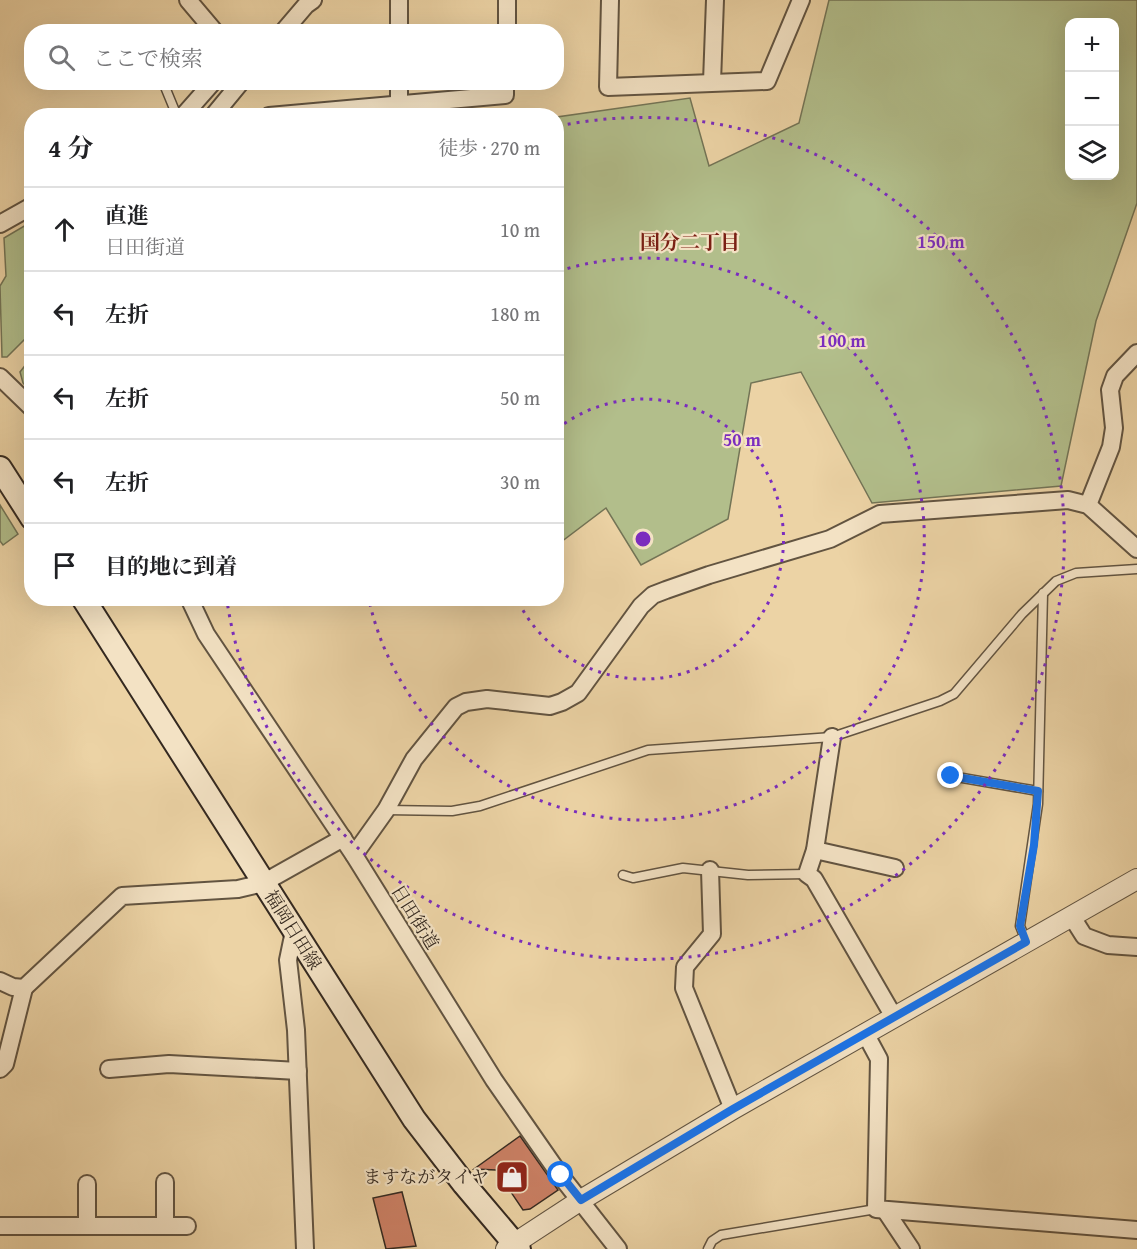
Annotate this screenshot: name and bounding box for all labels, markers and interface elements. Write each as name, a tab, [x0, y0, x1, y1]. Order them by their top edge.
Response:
map controls	[1065, 18, 1119, 180]
button: +	[1065, 18, 1119, 72]
search box	[24, 24, 564, 90]
icon: search	[45, 41, 78, 74]
text: ここで検索	[93, 42, 203, 74]
button: −	[1065, 72, 1119, 126]
button: layers	[1065, 126, 1119, 180]
text: 4 分	[48, 128, 93, 167]
text: 徒歩 · 270 m	[438, 133, 540, 162]
text: 直進	[105, 199, 149, 231]
icon: ahead	[48, 213, 81, 246]
text: 10 m	[500, 215, 540, 244]
district label: 国分二丁目	[640, 227, 740, 256]
text: 150 m	[917, 228, 965, 255]
text: 日田街道	[105, 232, 185, 261]
icon: left	[48, 297, 81, 330]
text: 左折	[105, 298, 149, 330]
text: 180 m	[490, 299, 540, 328]
text: 100 m	[818, 327, 866, 354]
icon: left	[48, 381, 81, 414]
text: 左折	[105, 382, 149, 414]
text: 50 m	[500, 383, 540, 412]
text: 50 m	[723, 426, 762, 453]
icon: left	[48, 465, 81, 498]
text: 左折	[105, 466, 149, 498]
text: 30 m	[500, 467, 540, 496]
centre of rings	[633, 529, 653, 549]
icon: arrive	[48, 549, 81, 582]
text: 目的地に到着	[105, 550, 237, 582]
route end	[937, 762, 963, 788]
street label: 日田街道	[385, 879, 446, 954]
street label: 福岡日田線	[258, 884, 329, 975]
shop icon: ますながタイヤ	[494, 1159, 530, 1195]
route start	[547, 1161, 573, 1187]
place label: ますながタイヤ	[363, 1163, 489, 1190]

